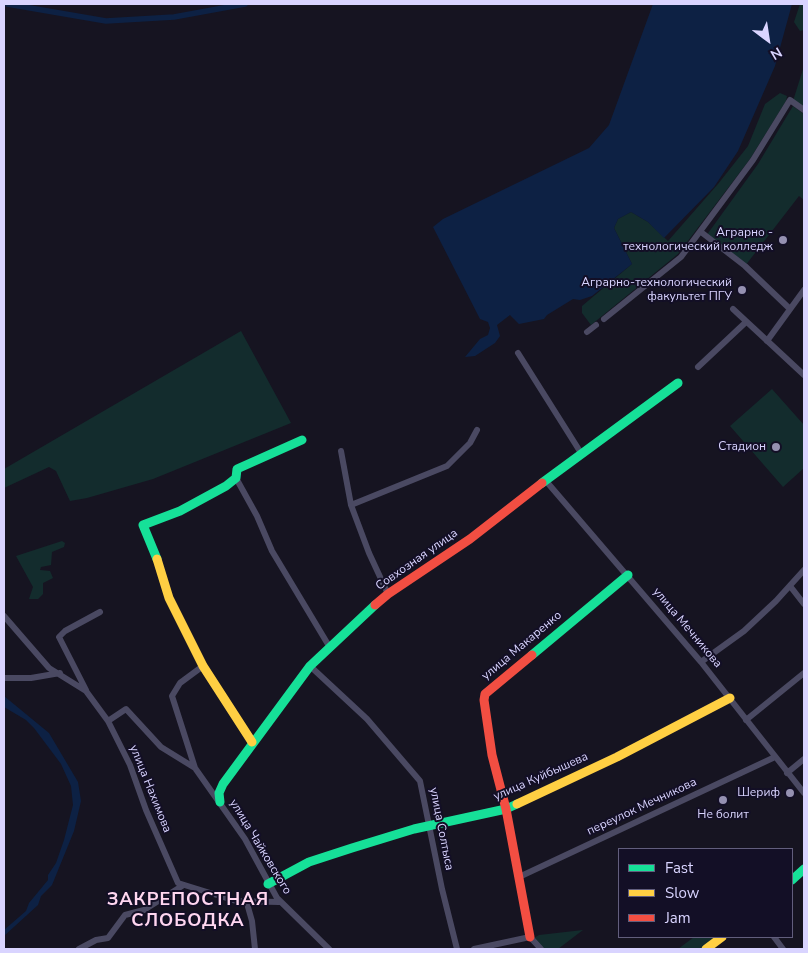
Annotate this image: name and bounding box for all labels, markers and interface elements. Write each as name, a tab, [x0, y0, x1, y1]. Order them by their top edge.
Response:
north arrow	[743, 15, 793, 65]
text: N	[767, 42, 785, 64]
place label: Аграрно - технологический колледж	[623, 226, 773, 254]
marker: Аграрно - технологический колледж	[777, 234, 789, 246]
place label: Аграрно-технологический факультет ПГУ	[581, 276, 732, 304]
marker: Аграрно-технологический факультет ПГУ	[736, 284, 748, 296]
place label: Стадион	[718, 440, 766, 454]
marker: Стадион	[770, 441, 782, 453]
street label: Совхозная улица	[373, 526, 461, 594]
street label: улица Мечникова	[649, 585, 725, 671]
street label: улица Макаренко	[479, 608, 565, 684]
street label: улица Нахимова	[126, 743, 174, 835]
street label: улица Куйбышева	[492, 750, 590, 804]
street label: переулок Мечникова	[585, 775, 699, 839]
street label: улица Солтыса	[426, 786, 456, 872]
place label: Шериф	[737, 786, 780, 800]
marker: Шериф	[784, 787, 796, 799]
marker: Не болит	[717, 794, 729, 806]
street label: улица Чайковского	[226, 797, 294, 897]
place label: Не болит	[697, 808, 749, 822]
legend	[618, 848, 793, 938]
text: Fast	[665, 858, 693, 878]
text: Slow	[665, 883, 699, 903]
district label: ЗАКРЕПОСТНАЯ СЛОБОДКА	[105, 890, 271, 932]
text: Jam	[665, 908, 691, 928]

